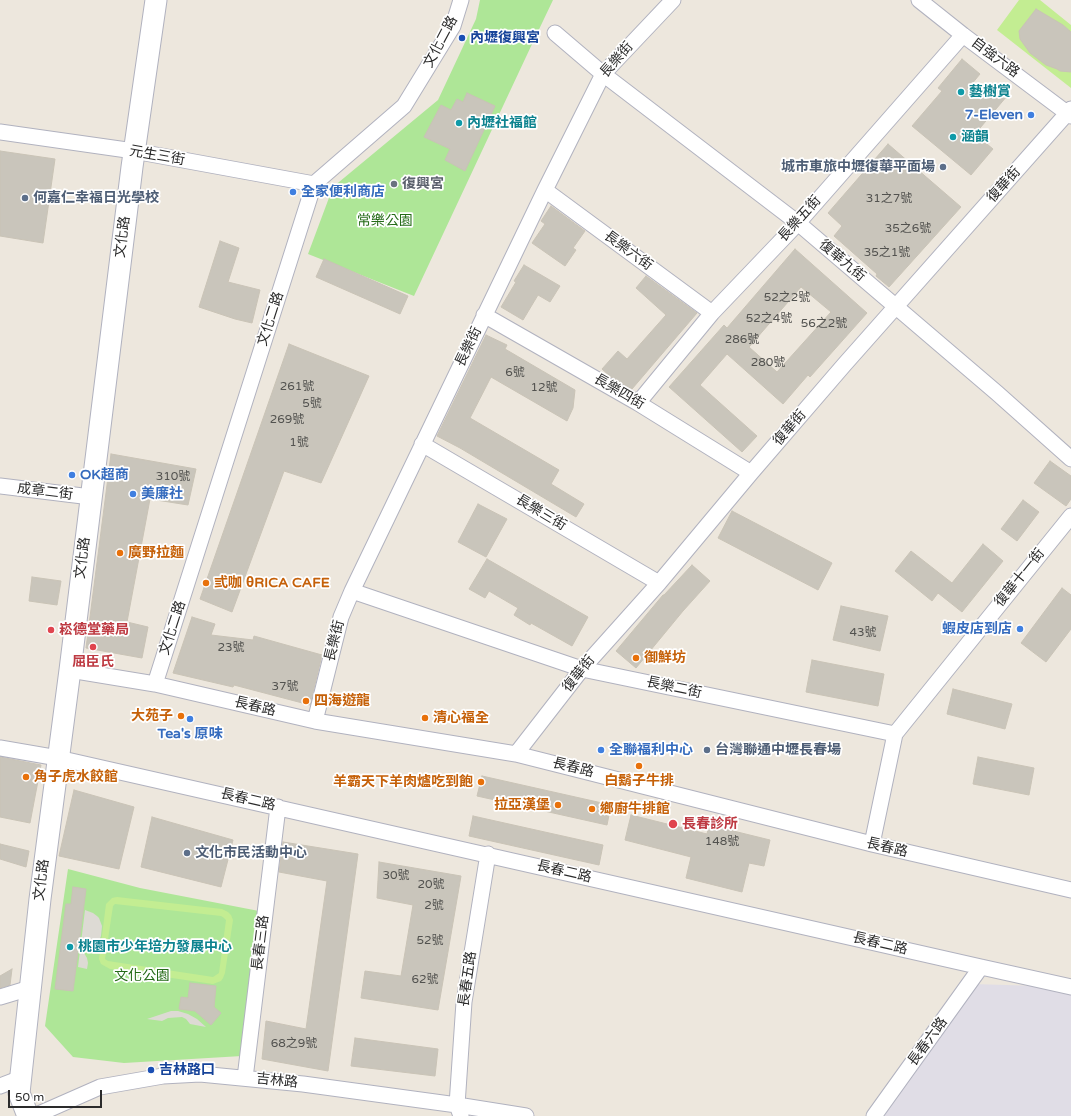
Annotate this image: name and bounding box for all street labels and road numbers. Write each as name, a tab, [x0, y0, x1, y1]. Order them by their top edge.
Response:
street label: 文化二路	[420, 13, 462, 71]
street label: 自強六路	[968, 34, 1022, 82]
street label: 長樂街	[597, 39, 637, 81]
street label: 元生三街	[128, 143, 186, 169]
street label: 復華街	[984, 164, 1024, 206]
street label: 長樂五街	[775, 193, 825, 245]
street label: 文化路	[112, 215, 134, 259]
street label: 長樂六街	[600, 228, 656, 274]
street label: 復華九街	[815, 237, 869, 285]
street label: 文化二路	[254, 290, 288, 348]
street label: 長樂街	[452, 324, 486, 370]
street label: 長樂四街	[591, 371, 647, 413]
street label: 復華街	[770, 407, 810, 449]
street label: 成章二街	[16, 480, 74, 504]
street label: 長樂三街	[513, 491, 569, 535]
street label: 文化路	[72, 536, 94, 580]
street label: 復華十一街	[991, 546, 1049, 610]
street label: 文化二路	[156, 599, 190, 657]
street label: 長樂街	[322, 619, 348, 663]
street label: 復華街	[559, 652, 599, 696]
street label: 長樂二街	[645, 674, 703, 702]
street label: 長春路	[233, 694, 277, 720]
street label: 長春路	[551, 755, 595, 781]
street label: 長春二路	[219, 786, 277, 814]
street label: 長春路	[865, 835, 909, 861]
street label: 文化路	[31, 858, 53, 902]
street label: 長春二路	[535, 858, 593, 886]
street label: 長春三路	[249, 914, 273, 972]
street label: 長春二路	[851, 930, 909, 958]
street label: 長春五路	[456, 950, 480, 1008]
street label: 長春六路	[905, 1014, 951, 1070]
street label: 吉林路	[255, 1070, 299, 1092]

